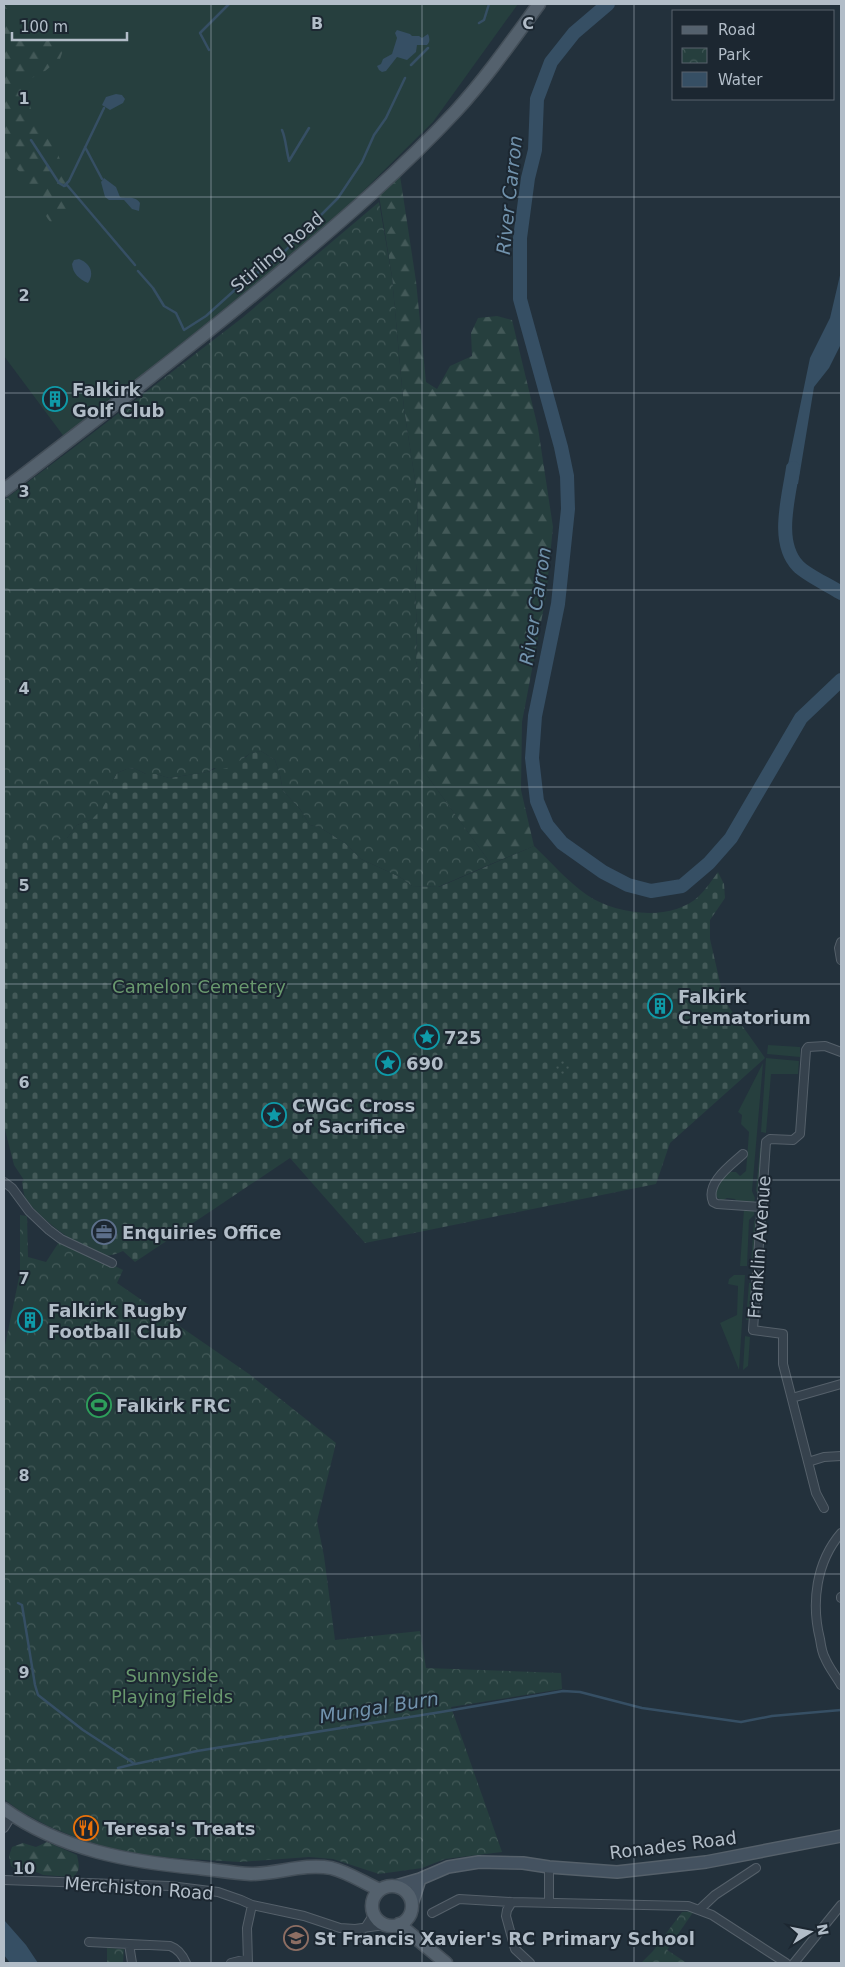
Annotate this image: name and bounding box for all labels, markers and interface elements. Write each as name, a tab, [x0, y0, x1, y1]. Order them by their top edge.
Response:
scale bar	[12, 10, 128, 42]
legend	[672, 10, 835, 100]
text: B	[311, 14, 323, 33]
text: C	[522, 14, 534, 33]
text: 100 m	[20, 18, 68, 36]
text: Road	[718, 21, 756, 39]
text: Park	[718, 46, 751, 64]
text: Water	[718, 71, 763, 89]
text: 1	[18, 89, 30, 108]
water label: River Carron	[492, 134, 526, 256]
street label: Stirling Road	[226, 207, 328, 297]
text: 2	[18, 286, 30, 305]
place label: Falkirk Golf Club	[72, 379, 165, 421]
building icon: Falkirk Golf Club	[42, 386, 68, 412]
text: 3	[18, 482, 30, 501]
water label: River Carron	[515, 545, 555, 667]
text: 4	[18, 679, 30, 698]
text: 5	[18, 876, 30, 895]
park label: Camelon Cemetery	[112, 976, 286, 997]
place label: Falkirk Crematorium	[678, 986, 811, 1028]
building icon: Falkirk Crematorium	[647, 993, 673, 1019]
place icon: 725	[414, 1024, 440, 1050]
place label: 725	[444, 1027, 482, 1048]
place icon: 690	[375, 1050, 401, 1076]
place label: 690	[406, 1053, 444, 1074]
text: 6	[18, 1073, 30, 1092]
place label: CWGC Cross of Sacrifice	[292, 1095, 415, 1137]
place icon: CWGC Cross of Sacrifice	[261, 1102, 287, 1128]
street label: Franklin Avenue	[744, 1175, 774, 1319]
office icon: Enquiries Office	[91, 1219, 117, 1245]
place label: Enquiries Office	[122, 1222, 281, 1243]
text: 7	[18, 1269, 30, 1288]
place label: Falkirk Rugby Football Club	[48, 1300, 187, 1342]
building icon: Falkirk Rugby Football Club	[17, 1307, 43, 1333]
sports icon: Falkirk FRC	[86, 1392, 112, 1418]
place label: Falkirk FRC	[116, 1395, 230, 1416]
text: 8	[18, 1466, 30, 1485]
text: 9	[18, 1663, 30, 1682]
park label: Sunnyside Playing Fields	[111, 1665, 233, 1707]
water label: Mungal Burn	[318, 1687, 440, 1727]
restaurant icon: Teresa's Treats	[73, 1815, 99, 1841]
place label: Teresa's Treats	[104, 1818, 255, 1839]
street label: Ronades Road	[608, 1827, 738, 1863]
text: 10	[13, 1859, 35, 1878]
street label: Merchiston Road	[64, 1872, 214, 1904]
north arrow	[785, 1907, 835, 1957]
text: N	[814, 1923, 832, 1937]
school or university icon: St Francis Xavier's RC Primary School	[283, 1925, 309, 1951]
place label: St Francis Xavier's RC Primary School	[314, 1928, 695, 1949]

